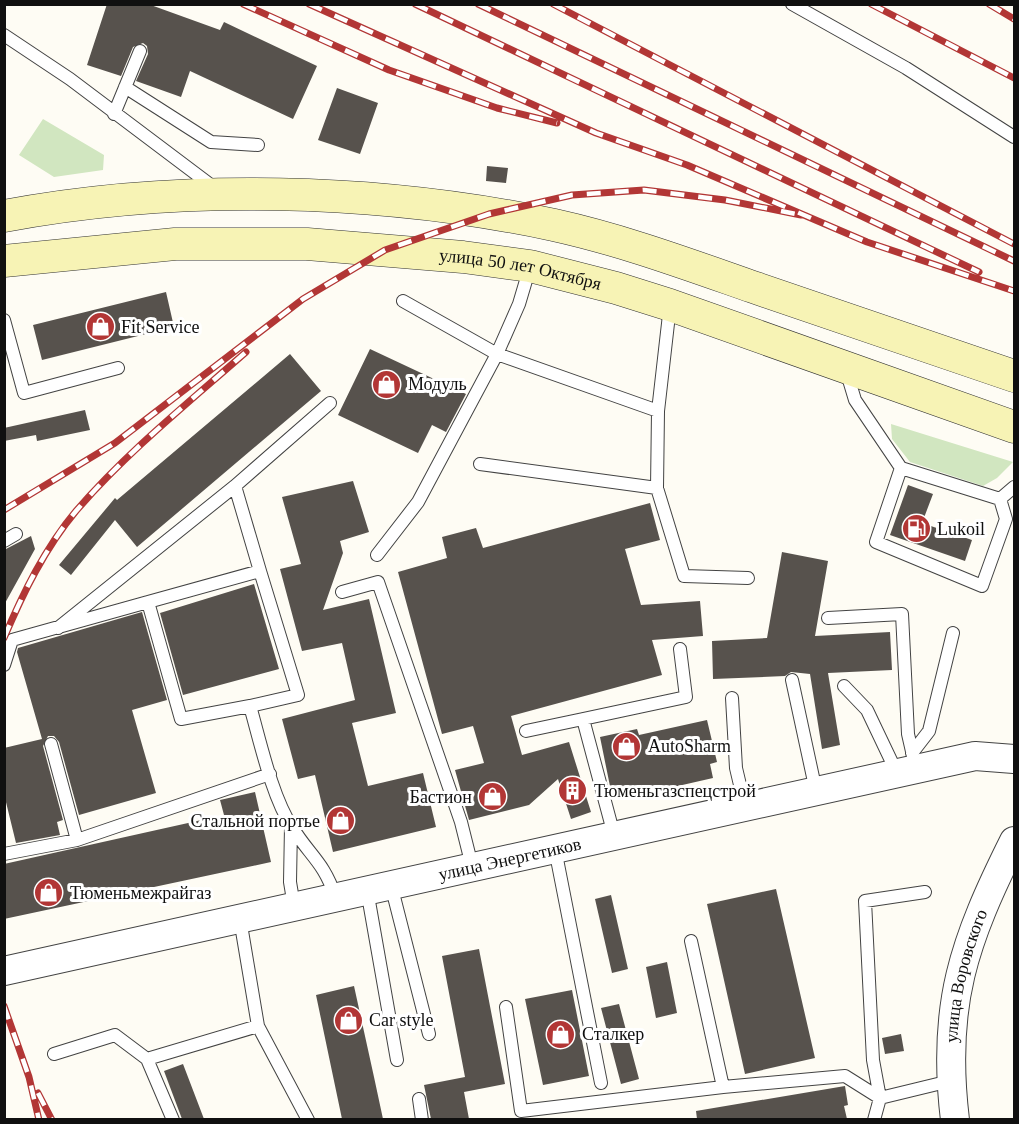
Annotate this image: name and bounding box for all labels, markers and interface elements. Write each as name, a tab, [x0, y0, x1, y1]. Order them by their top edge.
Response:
street label: улица 50 лет Октября	[439, 245, 604, 294]
shop icon: Fit Service	[84, 311, 116, 343]
place label: Fit Service	[121, 317, 200, 337]
shop icon: Модуль	[371, 368, 403, 400]
place label: Модуль	[408, 374, 467, 394]
fuel station icon: Lukoil	[900, 513, 932, 545]
place label: Lukoil	[937, 519, 985, 539]
shop icon: AutoSharm	[611, 730, 643, 762]
place label: AutoSharm	[648, 736, 731, 756]
building icon: Тюменьгазспецстрой	[557, 775, 589, 807]
shop icon: Бастион	[477, 781, 509, 813]
place label: Тюменьгазспецстрой	[594, 781, 756, 801]
place label: Бастион	[410, 787, 472, 807]
shop icon: Стальной портье	[325, 805, 357, 837]
place label: Стальной портье	[191, 811, 320, 831]
street label: улица Энергетиков	[437, 834, 583, 885]
shop icon: Тюменьмежрайгаз	[33, 877, 65, 909]
place label: Тюменьмежрайгаз	[70, 883, 211, 903]
street label: улица Воровского	[941, 906, 991, 1043]
shop icon: Car style	[332, 1004, 364, 1036]
place label: Car style	[369, 1010, 434, 1030]
shop icon: Сталкер	[545, 1018, 577, 1050]
place label: Сталкер	[582, 1024, 644, 1044]

